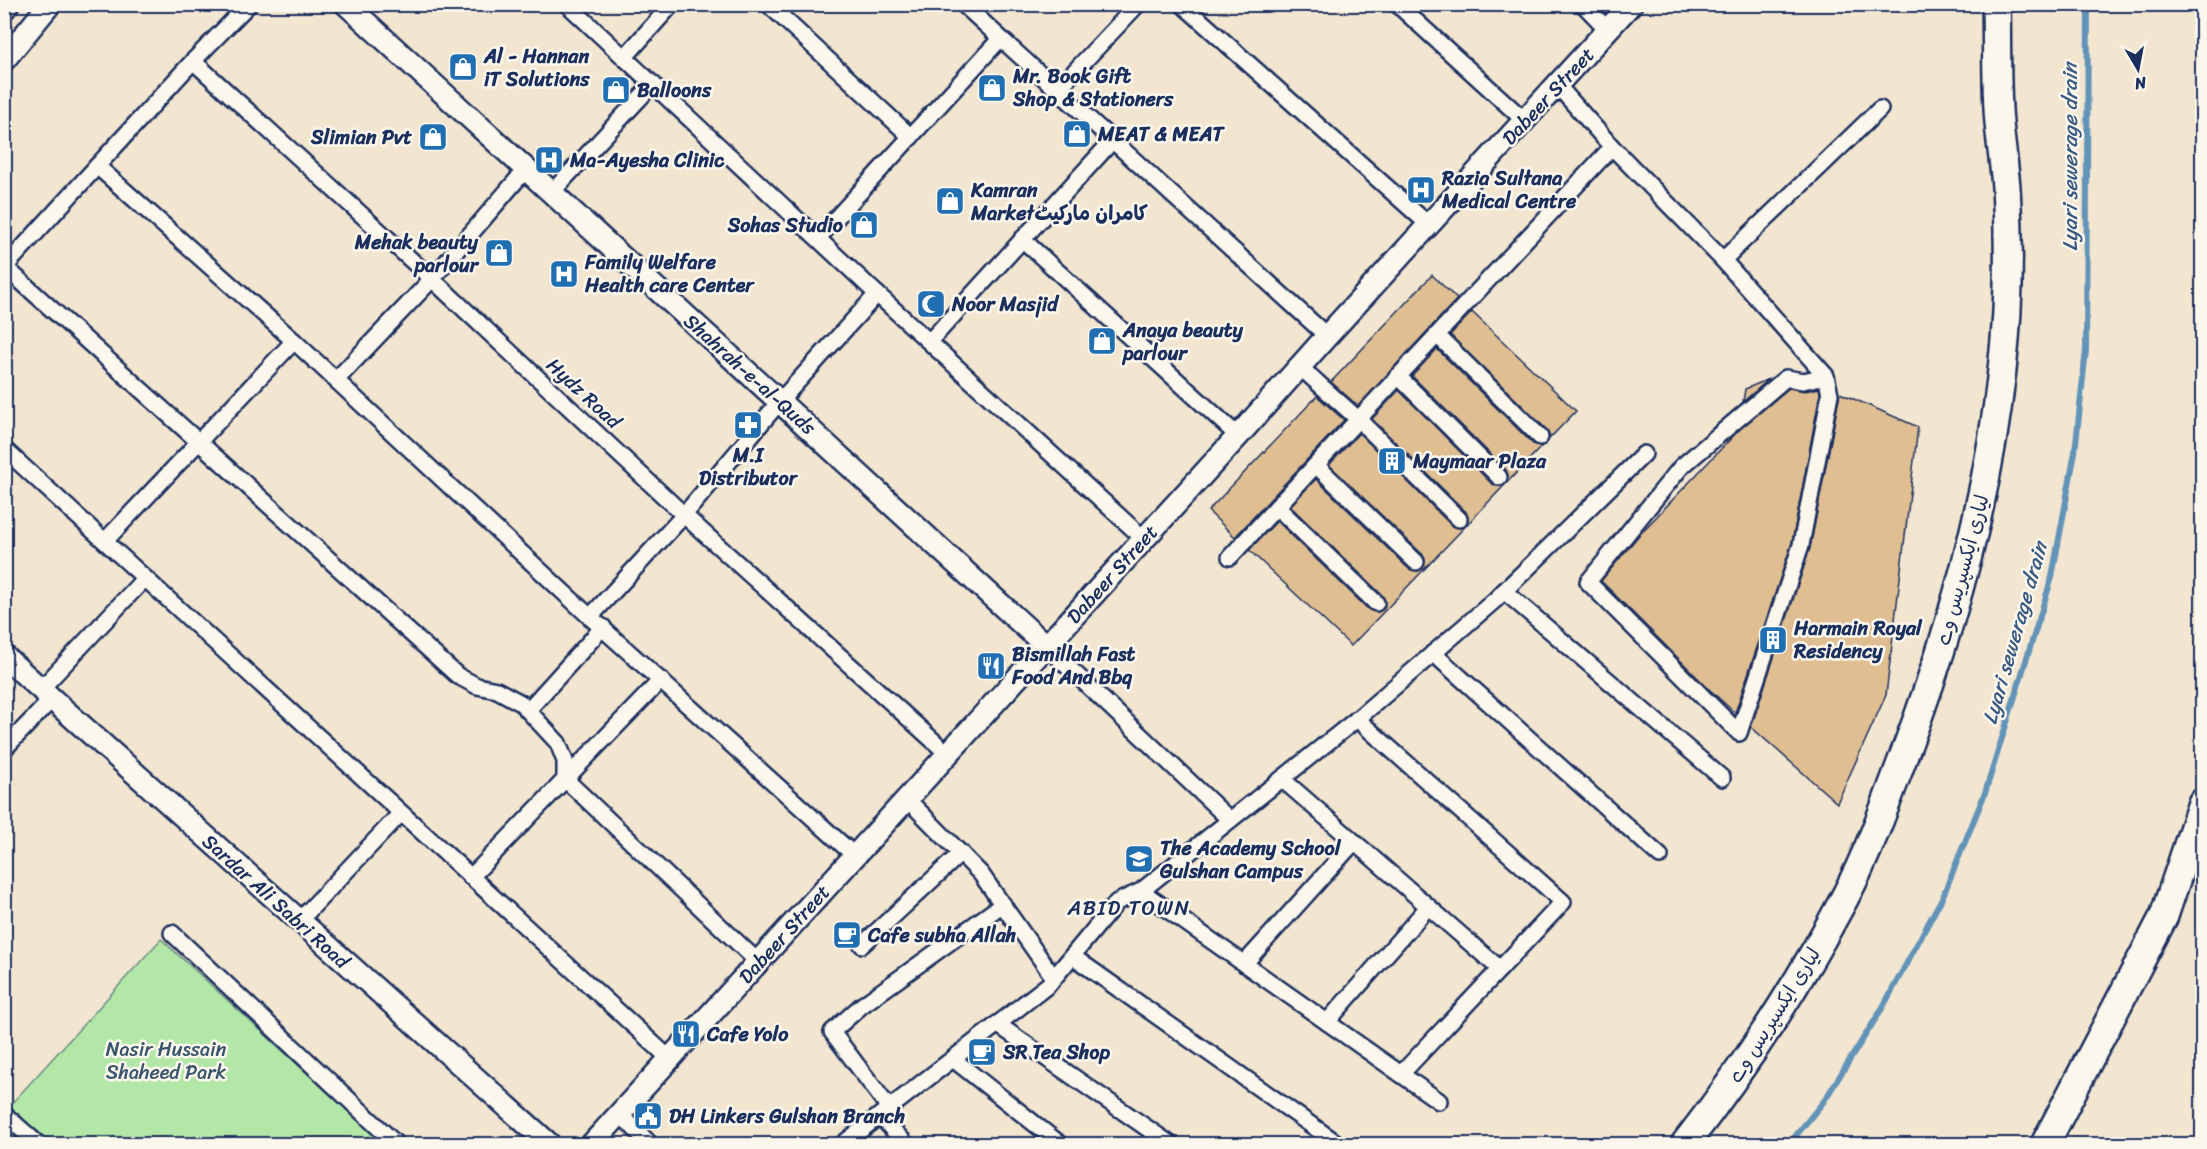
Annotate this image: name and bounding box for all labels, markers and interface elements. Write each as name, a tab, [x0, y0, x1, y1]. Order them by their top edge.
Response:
place label: Al - Hannan iT Solutions	[483, 39, 590, 97]
street label: Dabeer Street	[1493, 39, 1604, 154]
north arrow	[2108, 39, 2168, 99]
shop icon: Al - Hannan iT Solutions	[447, 51, 479, 83]
place label: Mr. Book Gift Shop & Stationers	[1012, 59, 1174, 117]
water label: Lyari sewerage drain	[2051, 61, 2089, 251]
text: N	[2132, 68, 2149, 99]
shop icon: Mr. Book Gift Shop & Stationers	[976, 72, 1008, 104]
place label: Balloons	[637, 73, 712, 108]
shop icon: Balloons	[600, 74, 632, 106]
place label: MEAT & MEAT	[1097, 117, 1225, 152]
shop icon: MEAT & MEAT	[1061, 118, 1093, 150]
place label: Slimian Pvt	[310, 120, 412, 155]
shop icon: Slimian Pvt	[417, 121, 449, 153]
place label: Ma-Ayesha Clinic	[569, 143, 725, 178]
hospital icon: Ma-Ayesha Clinic	[533, 144, 565, 176]
place label: Razia Sultana Medical Centre	[1441, 161, 1577, 219]
place label: Kamran Marketکامران مارکیٹ	[970, 173, 1148, 231]
hospital icon: Razia Sultana Medical Centre	[1405, 174, 1437, 206]
shop icon: Kamran Marketکامران مارکیٹ	[934, 185, 966, 217]
place label: Sohas Studio	[727, 208, 844, 243]
shop icon: Sohas Studio	[848, 209, 880, 241]
place label: Mehak beauty parlour	[354, 225, 480, 283]
shop icon: Mehak beauty parlour	[483, 237, 515, 269]
place label: Family Welfare Health care Center	[584, 245, 755, 303]
hospital icon: Family Welfare Health care Center	[548, 258, 580, 290]
place label: Noor Masjid	[951, 287, 1060, 322]
mosque icon: Noor Masjid	[915, 288, 947, 320]
street label: Shahrah-e-al-Quds	[675, 305, 825, 444]
place label: Anaya beauty parlour	[1121, 313, 1243, 371]
shop icon: Anaya beauty parlour	[1086, 325, 1118, 357]
street label: Hydz Road	[538, 349, 631, 439]
pharmacy icon: M.I Distributor	[732, 409, 764, 441]
place label: M.I Distributor	[699, 438, 799, 496]
place label: Maymaar Plaza	[1412, 444, 1547, 479]
building icon: Maymaar Plaza	[1376, 445, 1408, 477]
street label: لیاری ایکسپریس وے	[1926, 491, 1999, 650]
street label: Dabeer Street	[1058, 516, 1167, 632]
water label: Lyari sewerage drain	[1971, 535, 2060, 729]
place label: Harmain Royal Residency	[1793, 611, 1923, 669]
building icon: Harmain Royal Residency	[1757, 624, 1789, 656]
place label: Bismillah Fast Food And Bbq	[1011, 637, 1135, 695]
restaurant icon: Bismillah Fast Food And Bbq	[975, 650, 1007, 682]
street label: Sardar Ali Sabri Road	[194, 825, 359, 979]
place label: The Academy School Gulshan Campus	[1159, 831, 1342, 889]
school or university icon: The Academy School Gulshan Campus	[1123, 843, 1155, 875]
street label: Dabeer Street	[730, 876, 839, 992]
district label: ABID TOWN	[1067, 889, 1190, 927]
place label: Cafe subha Allah	[867, 918, 1017, 953]
cafe icon: Cafe subha Allah	[831, 919, 863, 951]
street label: لیاری ایکسپریس وے	[1719, 940, 1830, 1090]
place label: Cafe Yolo	[706, 1017, 789, 1052]
restaurant icon: Cafe Yolo	[670, 1018, 702, 1050]
park label: Nasir Hussain Shaheed Park	[106, 1032, 227, 1090]
place label: SR Tea Shop	[1002, 1035, 1110, 1070]
cafe icon: SR Tea Shop	[966, 1036, 998, 1068]
place label: DH Linkers Gulshan Branch	[669, 1099, 906, 1134]
public building icon: DH Linkers Gulshan Branch	[632, 1100, 664, 1132]

